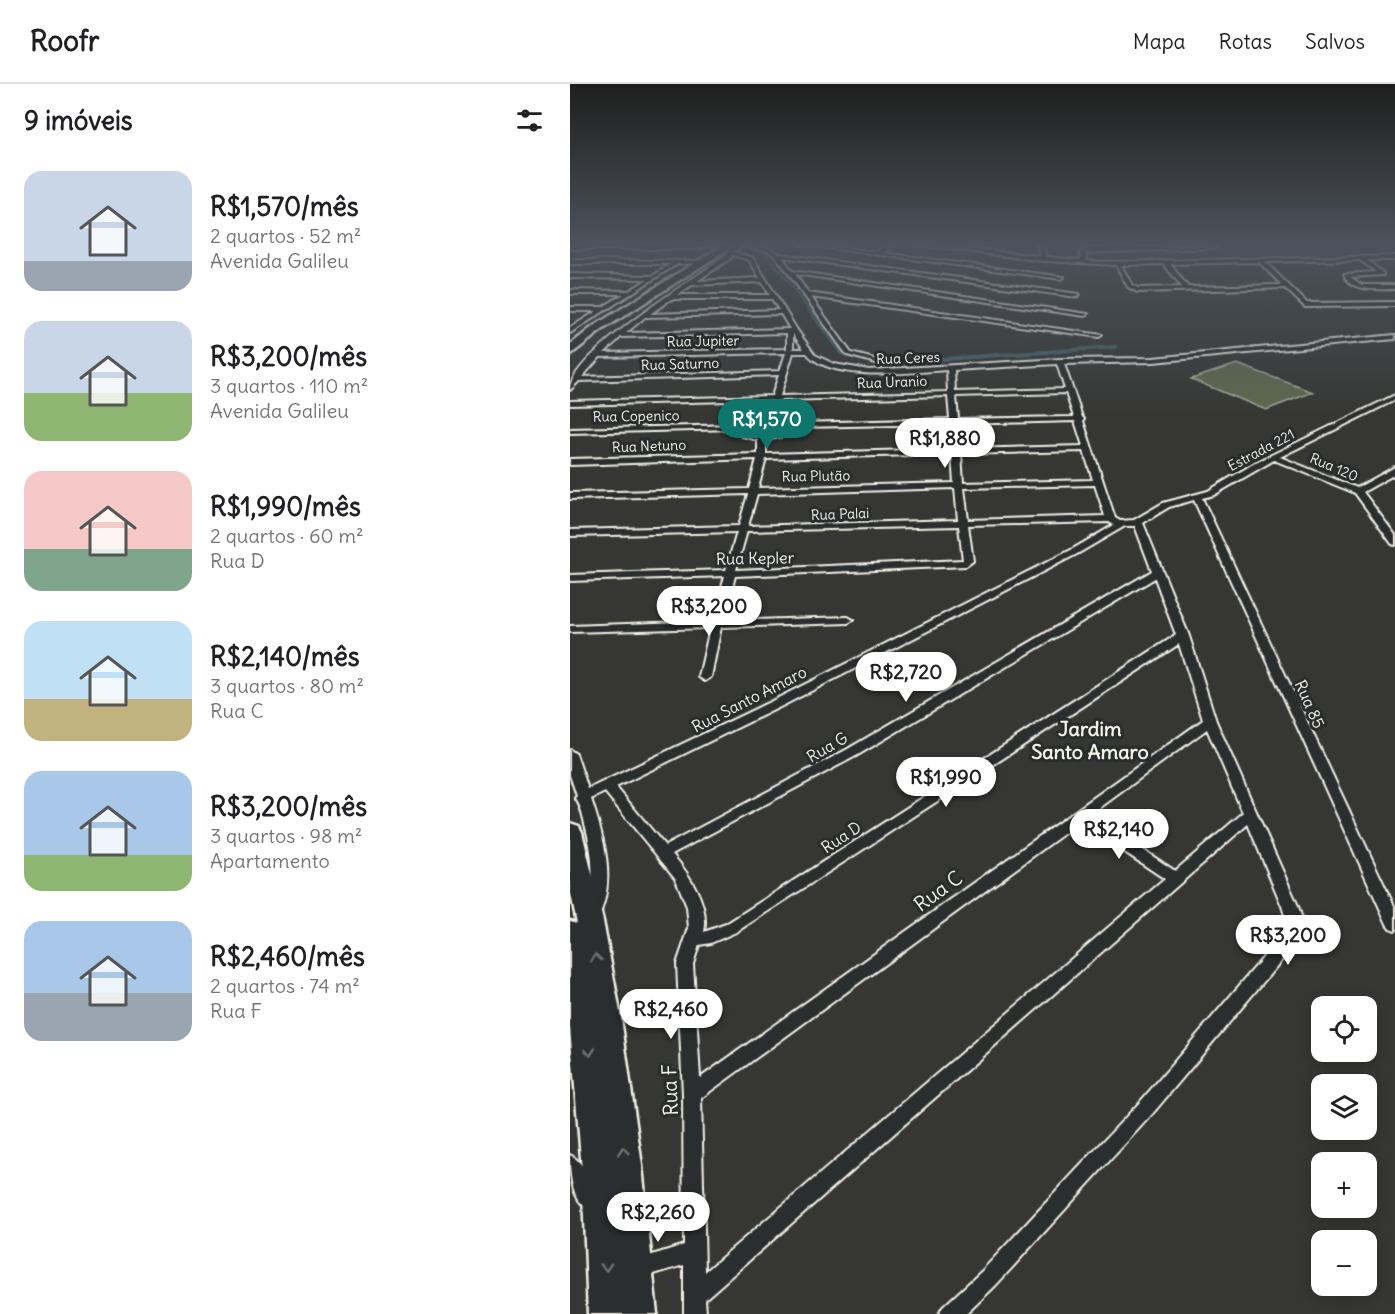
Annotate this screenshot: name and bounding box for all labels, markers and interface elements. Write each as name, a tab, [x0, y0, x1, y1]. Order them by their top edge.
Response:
text: Roofr	[30, 23, 99, 59]
text: Mapa	[1133, 28, 1186, 55]
text: Rotas	[1219, 28, 1272, 55]
text: Salvos	[1305, 28, 1365, 55]
text: 9 imóveis	[24, 104, 133, 137]
icon: filters	[513, 104, 546, 137]
text: R$1,570/mês	[210, 190, 359, 223]
icon: home	[72, 195, 144, 267]
text: 2 quartos · 52 m²	[210, 223, 361, 248]
text: Avenida Galileu	[210, 248, 349, 273]
street label: Rua Jupiter	[667, 331, 740, 351]
text: R$3,200/mês	[210, 340, 367, 373]
icon: home	[72, 345, 144, 417]
street label: Rua Ceres	[876, 348, 940, 368]
street label: Rua Saturno	[640, 354, 720, 374]
street label: Rua Uranio	[857, 372, 928, 392]
text: 3 quartos · 110 m²	[210, 373, 368, 398]
text: Avenida Galileu	[210, 398, 349, 423]
pin: R$1,570	[712, 399, 822, 450]
street label: Rua Copenico	[592, 406, 680, 426]
text: R$1,570	[732, 406, 802, 431]
pin: R$1,880	[890, 418, 1000, 469]
text: R$1,880	[909, 425, 981, 450]
street label: Estrada 221	[1224, 425, 1298, 475]
street label: Rua Netuno	[612, 436, 687, 456]
street label: Rua 120	[1307, 449, 1361, 485]
street label: Rua Plutão	[782, 466, 851, 486]
text: R$1,990/mês	[210, 490, 361, 523]
icon: home	[72, 495, 144, 567]
street label: Rua Palai	[810, 504, 870, 524]
text: 2 quartos · 60 m²	[210, 523, 363, 548]
street label: Rua Kepler	[716, 547, 795, 569]
text: Rua D	[210, 548, 265, 573]
pin: R$3,200	[654, 586, 764, 637]
text: R$3,200	[671, 593, 747, 618]
text: R$2,140/mês	[210, 640, 360, 673]
icon: home	[72, 645, 144, 717]
pin: R$2,720	[851, 652, 961, 703]
text: R$2,720	[870, 659, 942, 684]
street label: Rua Santo Amaro	[688, 661, 810, 737]
text: 3 quartos · 80 m²	[210, 673, 364, 698]
street label: Rua 85	[1291, 677, 1329, 731]
text: Rua C	[210, 698, 264, 723]
district label: Jardim Santo Amaro	[1031, 716, 1149, 764]
street label: Rua G	[803, 727, 851, 767]
pin: R$1,990	[891, 757, 1001, 808]
text: R$1,990	[910, 764, 982, 789]
text: R$3,200/mês	[210, 790, 367, 823]
icon: home	[72, 795, 144, 867]
pin: R$2,140	[1064, 809, 1174, 860]
text: R$2,140	[1084, 816, 1154, 841]
street label: Rua D	[817, 817, 865, 857]
text: 3 quartos · 98 m²	[210, 823, 362, 848]
text: Apartamento	[210, 848, 330, 873]
street label: Rua C	[909, 865, 967, 916]
pin: R$3,200	[1233, 915, 1343, 966]
text: R$3,200	[1250, 922, 1326, 947]
text: R$2,460/mês	[210, 940, 365, 973]
icon: home	[72, 945, 144, 1017]
one-way arrow	[591, 953, 603, 963]
text: 2 quartos · 74 m²	[210, 973, 360, 998]
pin: R$2,460	[616, 989, 726, 1040]
text: R$2,460	[634, 996, 708, 1021]
map controls	[1311, 996, 1377, 1296]
button: locate	[1311, 996, 1377, 1062]
text: Rua F	[210, 998, 262, 1023]
one-way arrow	[583, 1047, 596, 1056]
street label: Rua F	[656, 1064, 683, 1116]
button: layers	[1311, 1074, 1377, 1140]
one-way arrow	[617, 1147, 630, 1156]
button: +	[1311, 1152, 1377, 1218]
pin: R$2,260	[603, 1192, 713, 1243]
text: R$2,260	[621, 1199, 695, 1224]
button: −	[1311, 1230, 1377, 1296]
one-way arrow	[599, 1262, 612, 1271]

